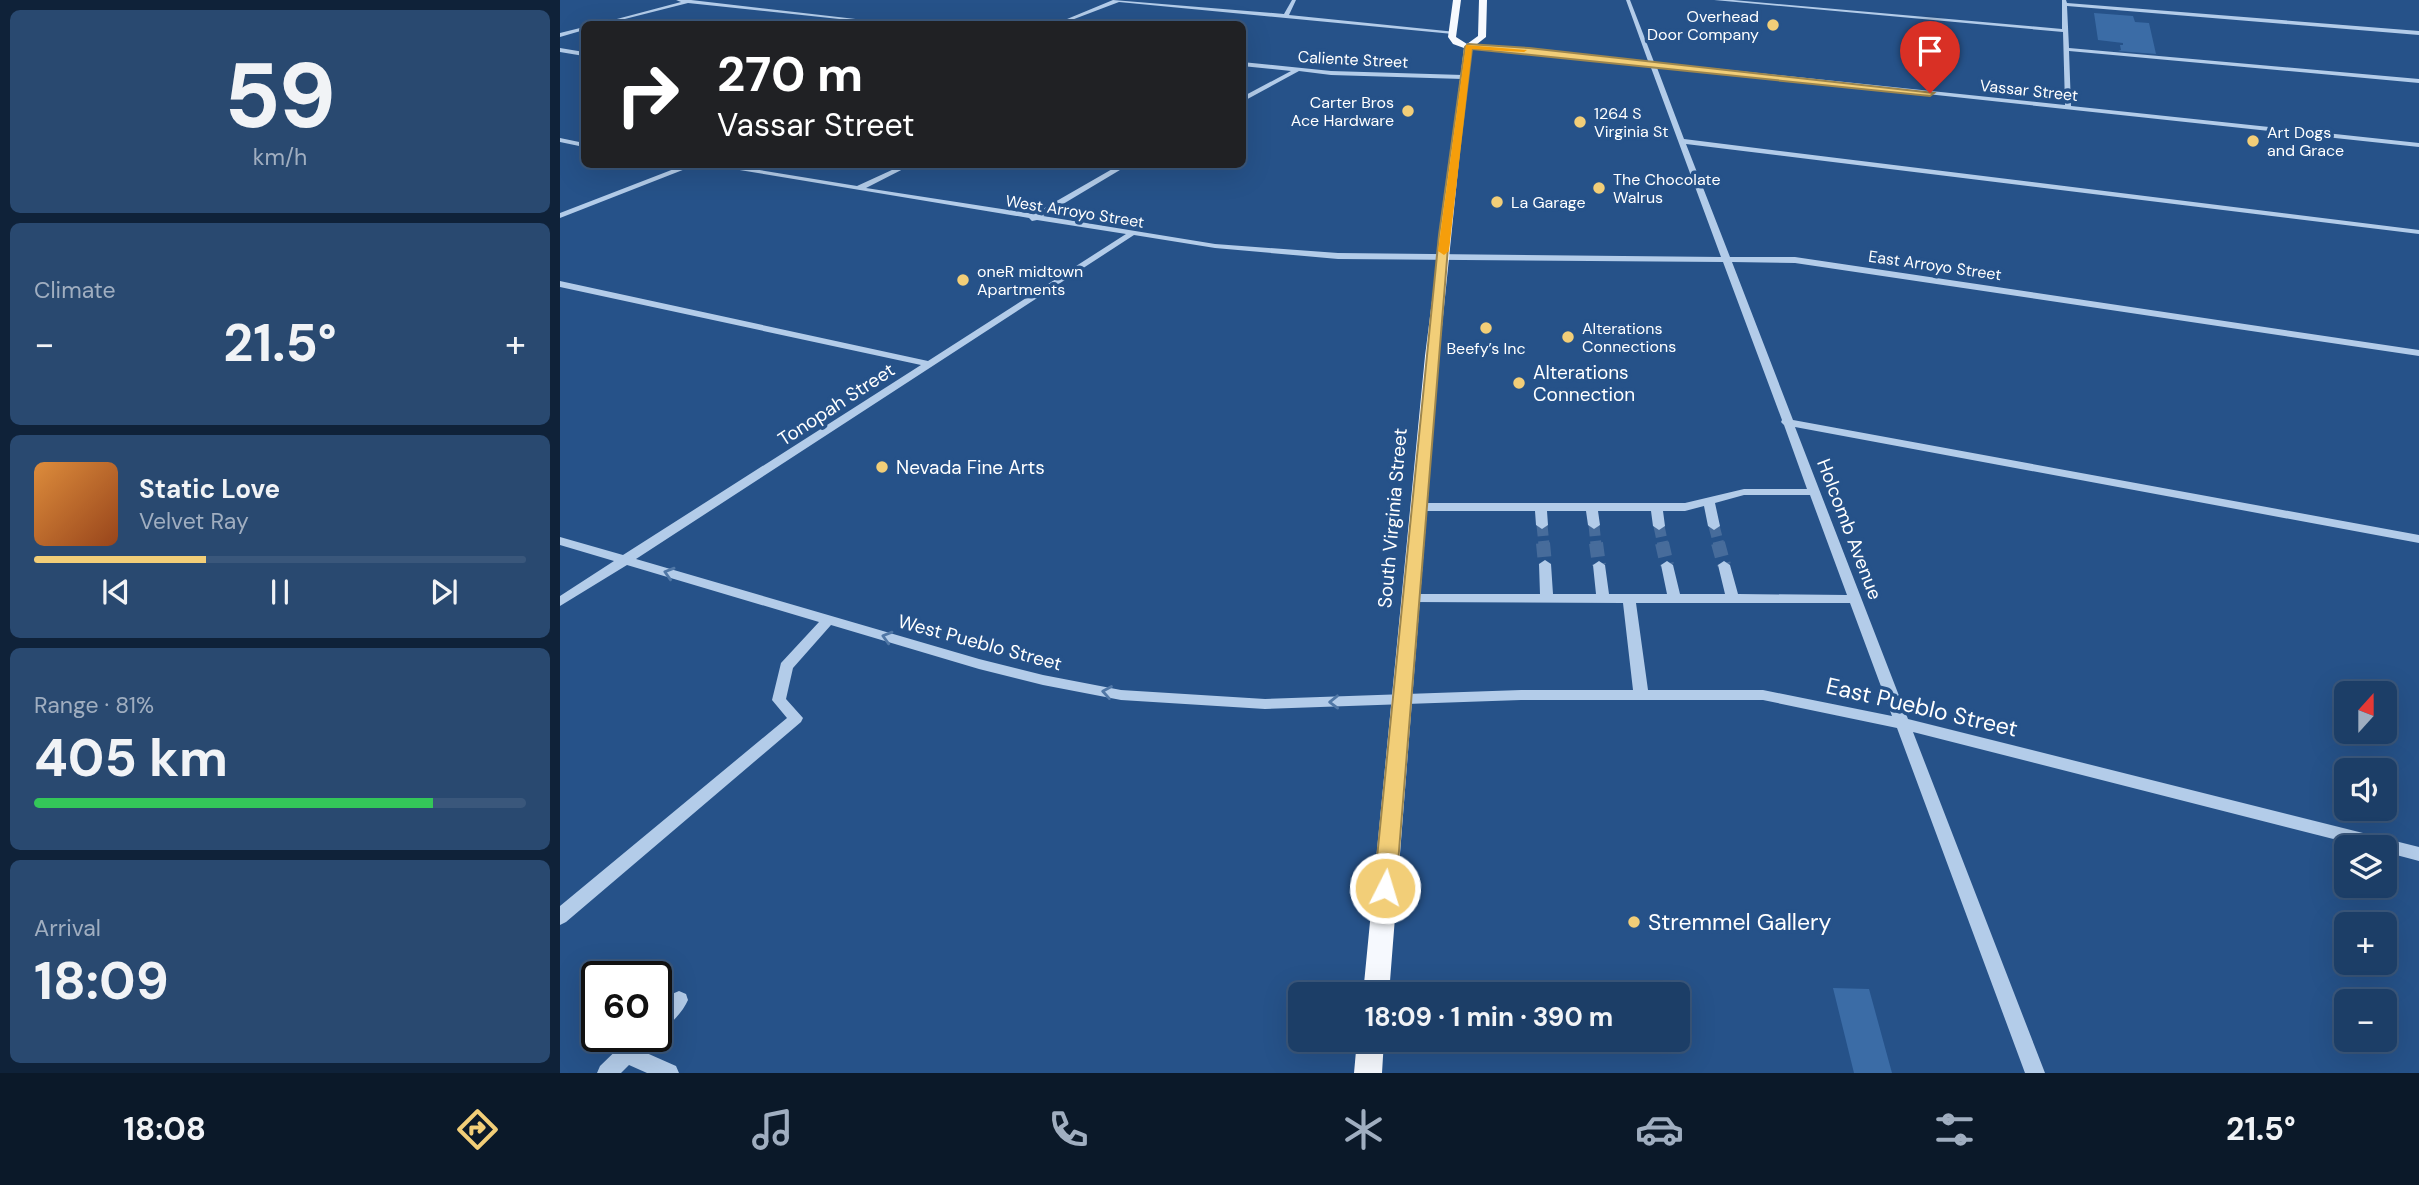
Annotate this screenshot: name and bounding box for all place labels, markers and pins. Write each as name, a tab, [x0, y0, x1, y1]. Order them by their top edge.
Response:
place label: Overhead Door Company	[1647, 6, 1759, 45]
marker: Overhead Door Company	[1765, 17, 1781, 33]
pin	[1900, 21, 1960, 93]
place label: Carter Bros Ace Hardware	[1291, 92, 1394, 131]
marker: Carter Bros Ace Hardware	[1400, 103, 1416, 119]
place label: 1264 S Virginia St	[1594, 103, 1669, 142]
marker: 1264 S Virginia St	[1572, 114, 1588, 130]
place label: Art Dogs and Grace	[2267, 122, 2344, 161]
marker: Art Dogs and Grace	[2245, 133, 2261, 149]
place label: The Chocolate Walrus	[1613, 169, 1721, 208]
marker: The Chocolate Walrus	[1591, 180, 1607, 196]
place label: La Garage	[1511, 192, 1586, 213]
marker: La Garage	[1489, 194, 1505, 210]
place label: oneR midtown Apartments	[977, 261, 1083, 300]
marker: oneR midtown Apartments	[955, 272, 971, 288]
place label: Alterations Connections	[1582, 318, 1676, 357]
marker: Beefy’s Inc	[1478, 320, 1494, 336]
marker: Alterations Connections	[1560, 329, 1576, 345]
place label: Beefy’s Inc	[1446, 338, 1526, 359]
place label: Alterations Connection	[1533, 360, 1635, 407]
marker: Alterations Connection	[1511, 375, 1527, 391]
place label: Nevada Fine Arts	[896, 455, 1045, 480]
marker: Nevada Fine Arts	[874, 459, 890, 475]
place label: Stremmel Gallery	[1648, 907, 1832, 937]
marker: Stremmel Gallery	[1626, 914, 1642, 930]

